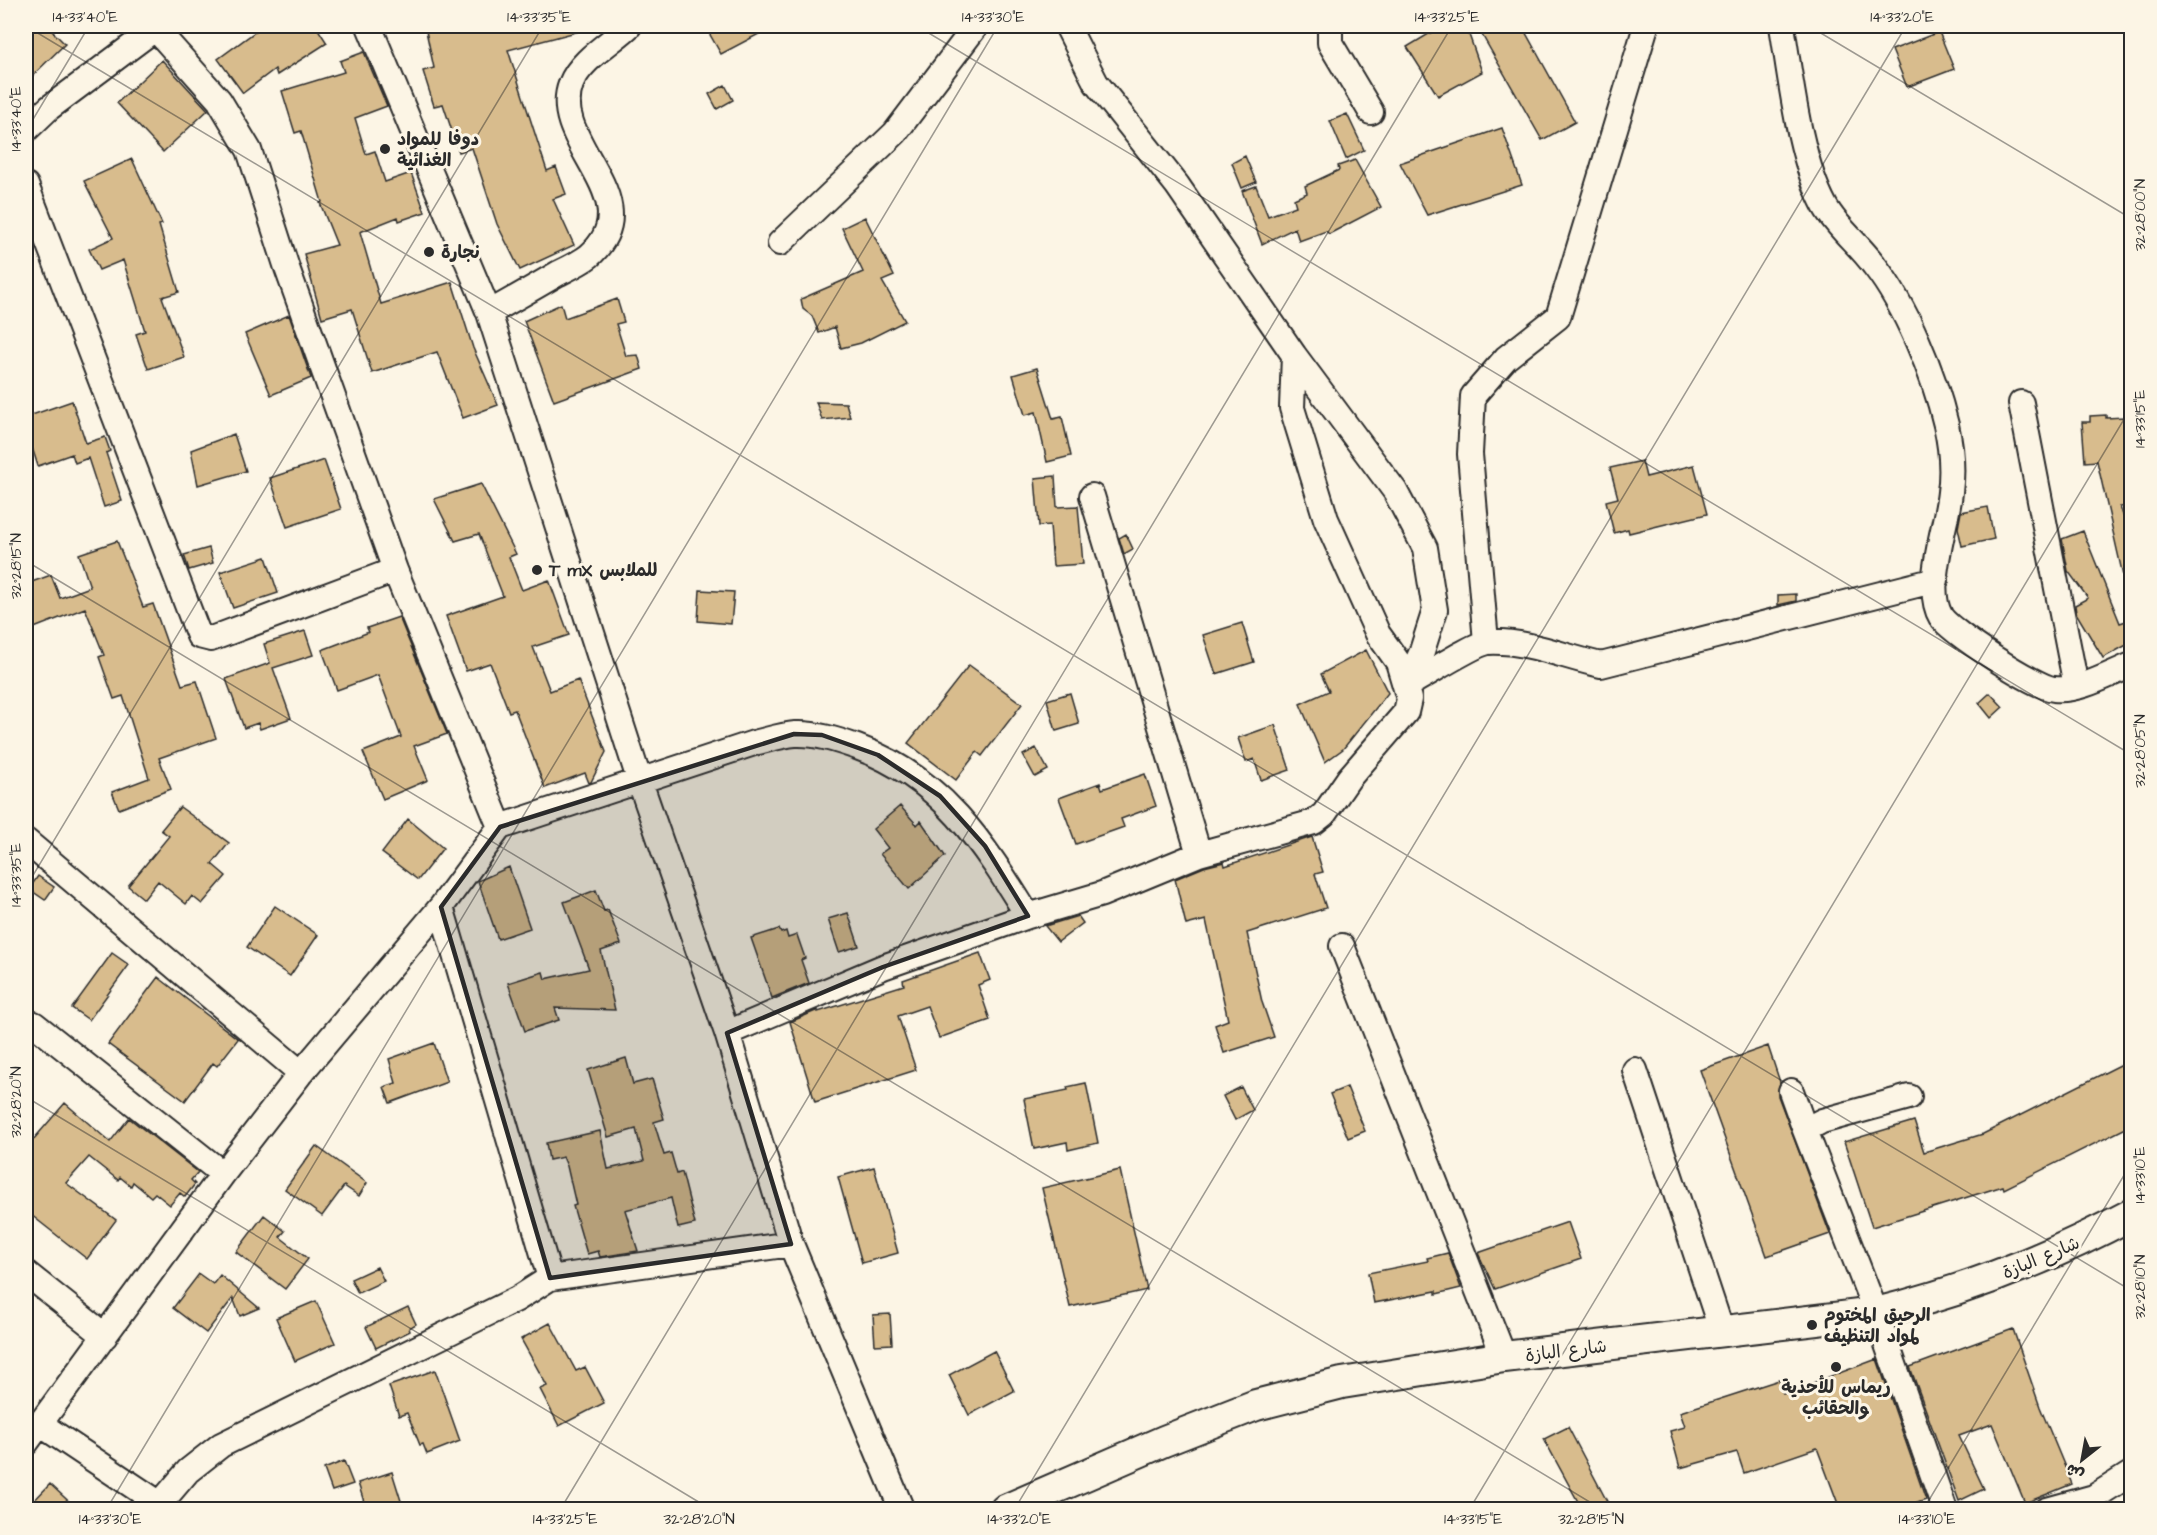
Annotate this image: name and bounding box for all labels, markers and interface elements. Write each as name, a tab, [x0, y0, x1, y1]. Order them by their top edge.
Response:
text: 14°33'40"E	[52, 7, 118, 28]
text: 14°33'35"E	[507, 7, 571, 28]
text: 14°33'30"E	[962, 7, 1024, 28]
text: 14°33'25"E	[1415, 7, 1479, 28]
text: 14°33'20"E	[1870, 7, 1934, 28]
text: 14°33'40"E	[6, 86, 27, 152]
place label: دوفا للمواد الغذائية	[397, 127, 479, 173]
marker: دوفا للمواد الغذائية	[378, 142, 392, 156]
text: 32°28'00"N	[2130, 179, 2151, 251]
place label: نجارة	[441, 240, 480, 265]
marker: نجارة	[422, 245, 436, 259]
text: 14°33'15"E	[2130, 390, 2151, 448]
text: 32°28'15"N	[6, 533, 27, 599]
place label: T mX للملابس	[548, 558, 657, 583]
marker: T mX للملابس	[530, 563, 544, 577]
text: 32°28'05"N	[2130, 714, 2151, 788]
text: 14°33'35"E	[6, 843, 27, 907]
text: 32°28'20"N	[6, 1066, 27, 1138]
text: 14°33'10"E	[2130, 1146, 2151, 1203]
street label: شارع البازة	[1998, 1231, 2084, 1285]
text: 32°28'10"N	[2130, 1255, 2151, 1319]
place label: الرحيق المختوم لمواد التنظيف	[1824, 1303, 1931, 1349]
marker: الرحيق المختوم لمواد التنظيف	[1805, 1318, 1819, 1332]
street label: شارع البازة	[1524, 1334, 1608, 1368]
marker: ريماس للأحذية والحقائب	[1829, 1360, 1843, 1374]
place label: ريماس للأحذية والحقائب	[1781, 1375, 1891, 1421]
north arrow	[2052, 1430, 2112, 1490]
text: ش	[2062, 1458, 2088, 1486]
text: 14°33'30"E	[79, 1509, 141, 1530]
text: 14°33'25"E	[533, 1509, 597, 1530]
text: 32°28'20"N	[663, 1509, 735, 1530]
text: 14°33'20"E	[987, 1509, 1051, 1530]
text: 14°33'15"E	[1444, 1509, 1502, 1530]
text: 32°28'15"N	[1558, 1509, 1624, 1530]
text: 14°33'10"E	[1899, 1509, 1956, 1530]

